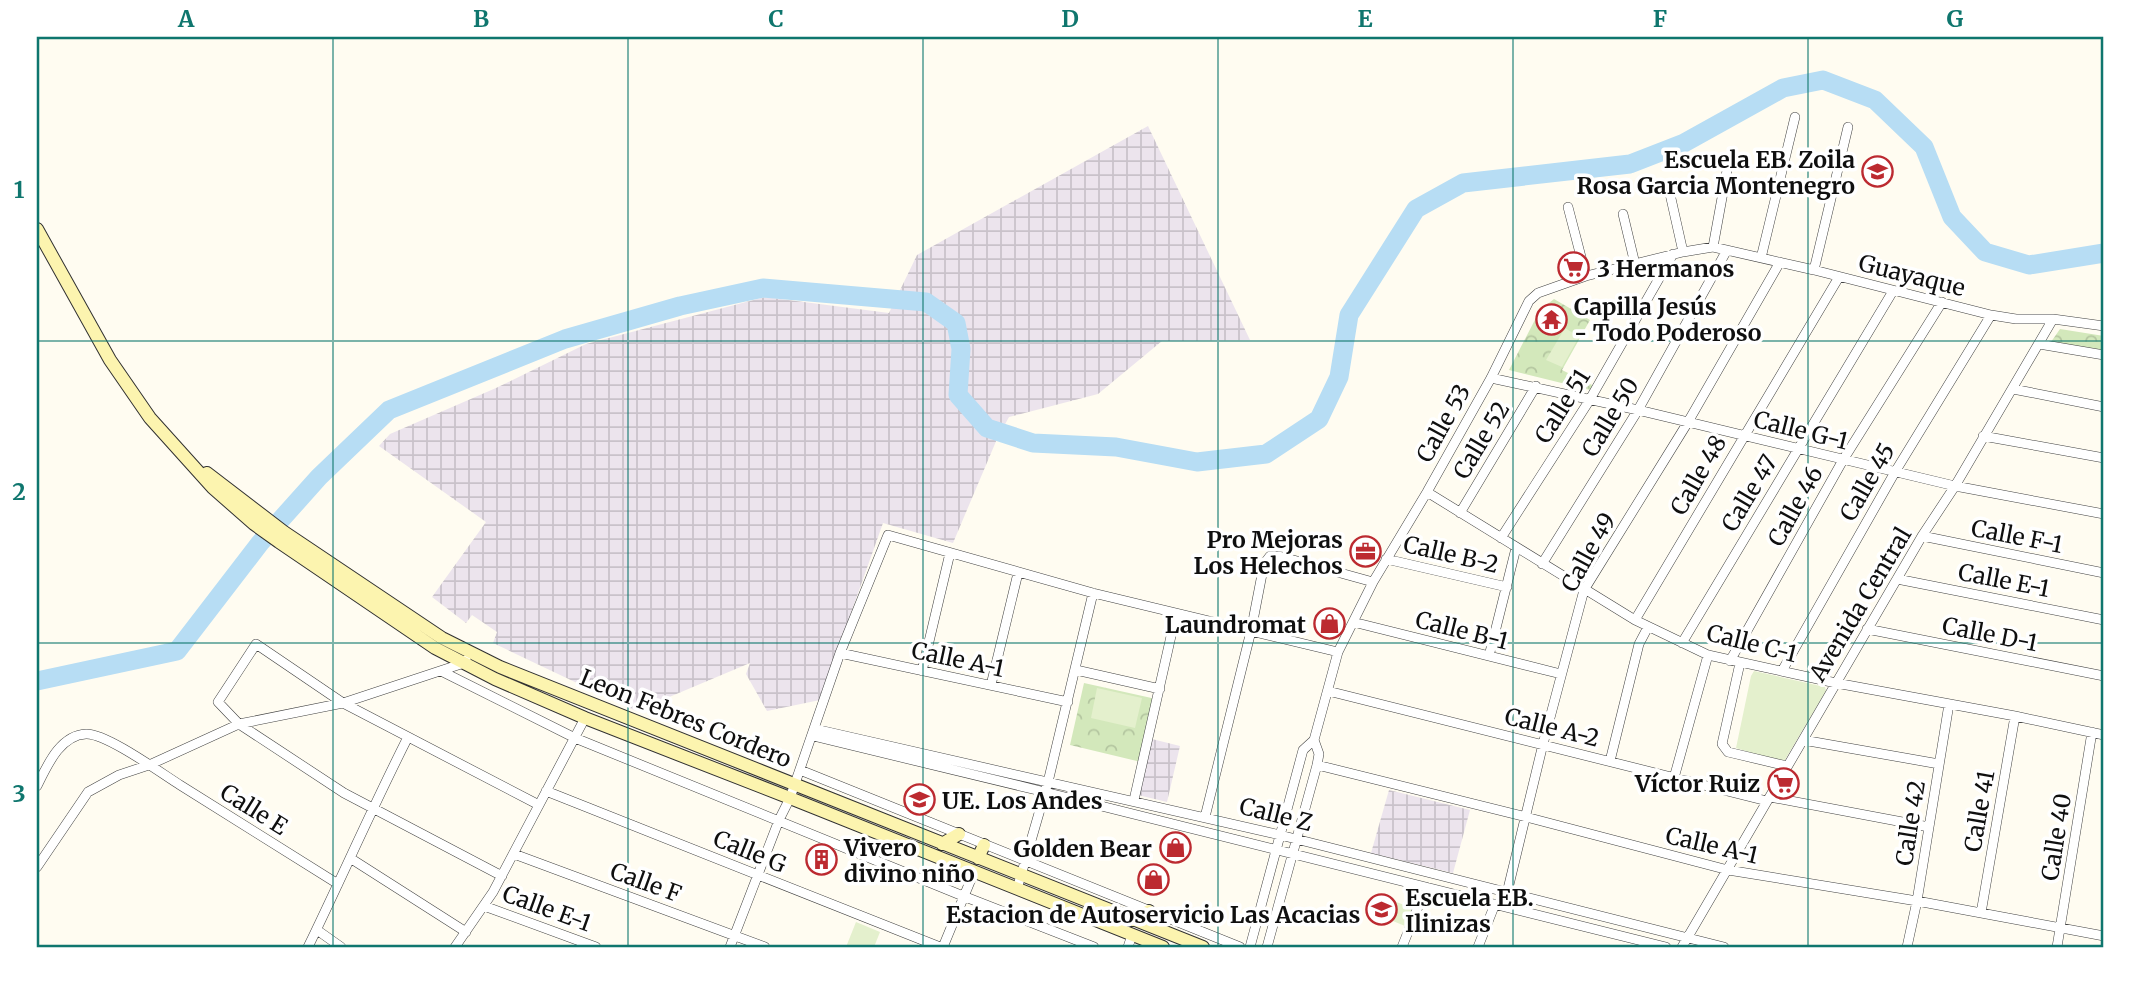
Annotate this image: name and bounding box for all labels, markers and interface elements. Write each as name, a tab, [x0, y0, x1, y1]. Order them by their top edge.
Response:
text: A	[177, 4, 195, 33]
text: B	[473, 4, 489, 33]
text: C	[768, 4, 784, 33]
text: D	[1061, 4, 1079, 33]
text: E	[1357, 4, 1373, 33]
text: F	[1653, 4, 1667, 33]
text: G	[1947, 4, 1964, 33]
place label: Escuela EB. Zoila Rosa Garcia Montenegro	[1577, 145, 1855, 200]
school or university icon: Escuela EB. Zoila Rosa Garcia Montenegro	[1861, 155, 1895, 189]
text: 1	[14, 175, 25, 204]
street label: Guayaque	[1856, 248, 1968, 302]
supermarket icon: 3 Hermanos	[1557, 251, 1591, 285]
place label: 3 Hermanos	[1597, 254, 1735, 283]
place label: Capilla Jesús - Todo Poderoso	[1574, 292, 1762, 347]
temple icon: Capilla Jesús - Todo Poderoso	[1534, 302, 1568, 336]
street label: Calle 51	[1528, 364, 1596, 448]
street label: Calle 50	[1575, 372, 1645, 462]
street label: Calle 53	[1410, 379, 1476, 467]
street label: Calle 52	[1447, 396, 1515, 484]
street label: Calle G-1	[1751, 404, 1851, 456]
street label: Calle 48	[1664, 430, 1732, 520]
street label: Calle 45	[1833, 438, 1901, 526]
street label: Calle 47	[1715, 449, 1783, 537]
street label: Calle 46	[1761, 461, 1829, 551]
text: 2	[12, 477, 26, 506]
street label: Calle 49	[1554, 507, 1622, 597]
street label: Calle F-1	[1969, 513, 2065, 559]
street label: Avenida Central	[1802, 522, 1917, 687]
place label: Pro Mejoras Los Helechos	[1193, 525, 1343, 580]
street label: Calle B-2	[1401, 529, 1501, 579]
office icon: Pro Mejoras Los Helechos	[1349, 535, 1383, 569]
street label: Calle E-1	[1956, 557, 2052, 603]
street label: Calle B-1	[1413, 604, 1511, 656]
shop icon: Laundromat	[1312, 607, 1346, 641]
place label: Laundromat	[1165, 610, 1306, 639]
street label: Calle D-1	[1940, 611, 2040, 657]
street label: Calle C-1	[1704, 618, 1800, 668]
street label: Calle A-1	[909, 635, 1007, 683]
street label: Leon Febres Cordero	[576, 662, 796, 774]
street label: Calle A-2	[1502, 701, 1602, 753]
supermarket icon: Víctor Ruiz	[1766, 766, 1800, 800]
street label: Calle 41	[1958, 768, 2000, 854]
place label: Víctor Ruiz	[1634, 769, 1760, 798]
street label: Calle E	[215, 777, 293, 841]
street label: Calle 42	[1889, 778, 1931, 868]
text: 3	[12, 779, 26, 808]
school or university icon: UE. Los Andes	[902, 783, 936, 817]
place label: UE. Los Andes	[942, 786, 1103, 815]
street label: Calle Z	[1236, 791, 1316, 837]
street label: Calle 40	[2035, 791, 2077, 883]
street label: Calle A-1	[1663, 820, 1761, 870]
street label: Calle G	[709, 823, 791, 879]
shop icon: Golden Bear	[1158, 831, 1192, 865]
place label: Vivero divino niño	[843, 833, 975, 888]
place label: Golden Bear	[1014, 834, 1152, 863]
building icon: Vivero divino niño	[804, 843, 838, 877]
street label: Calle F	[606, 856, 686, 908]
shop icon: Estacion de Autoservicio Las Acacias	[1136, 863, 1170, 897]
street label: Calle E-1	[499, 879, 595, 937]
place label: Escuela EB. Ilinizas	[1405, 883, 1534, 938]
school or university icon: Escuela EB. Ilinizas	[1365, 893, 1399, 927]
place label: Estacion de Autoservicio Las Acacias	[946, 900, 1360, 929]

